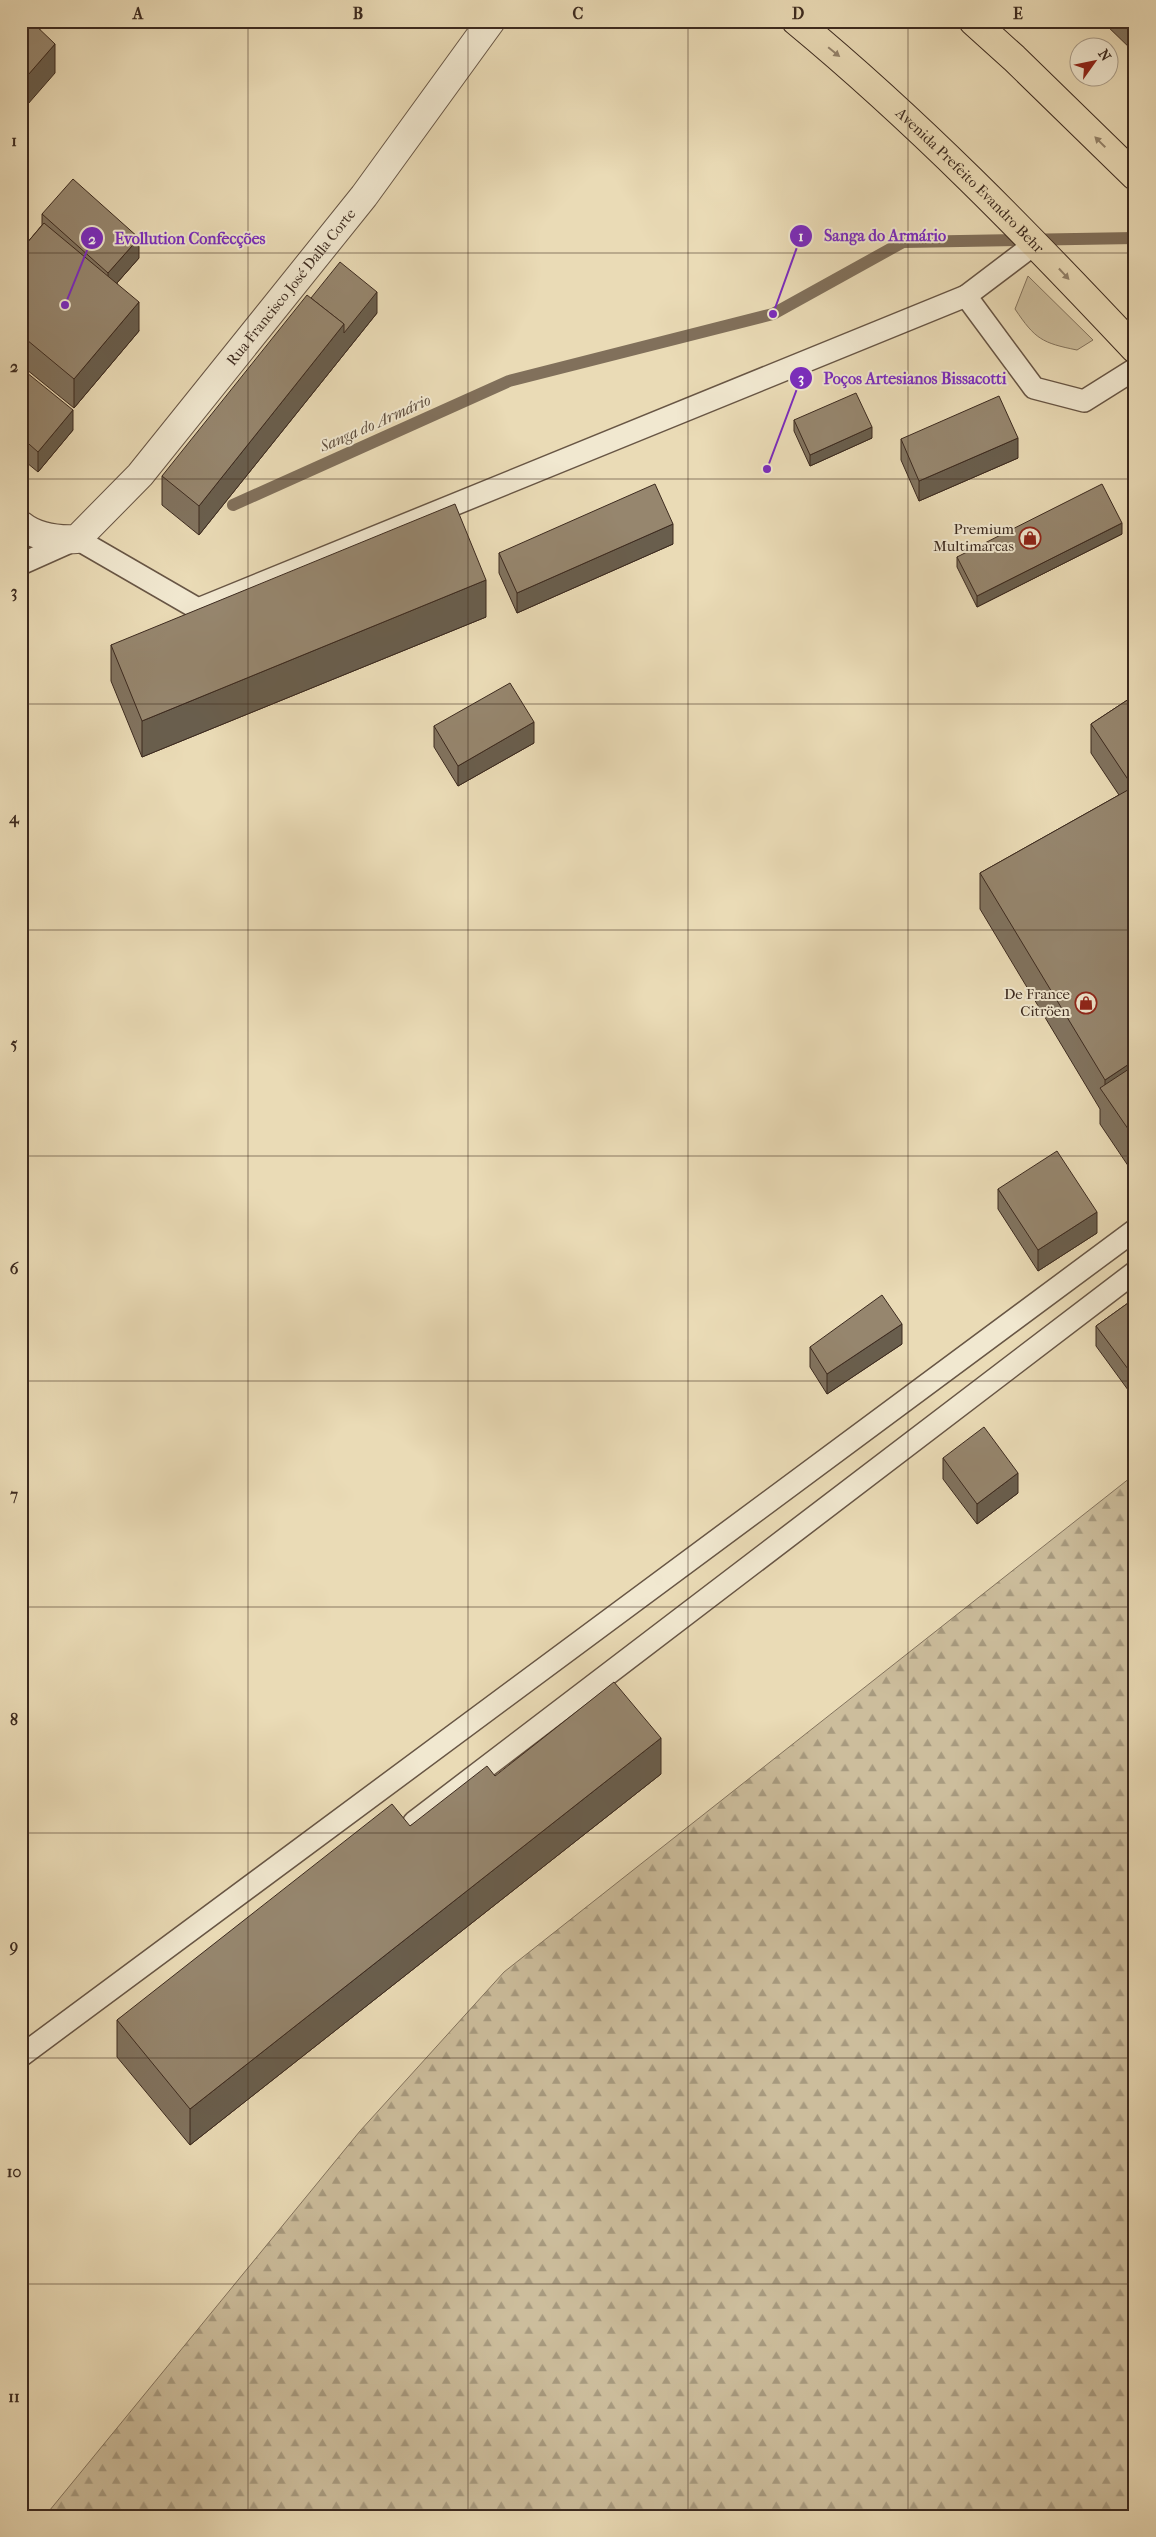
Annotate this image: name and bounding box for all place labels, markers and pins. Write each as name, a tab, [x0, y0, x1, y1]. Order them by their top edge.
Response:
callout: Sanga do Armário	[789, 220, 956, 251]
callout: Evollution Confecções	[79, 223, 275, 254]
callout: Poços Artesianos Bissacotti	[789, 363, 1017, 394]
place label: Premium Multimarcas	[933, 520, 1015, 555]
shop icon: Premium Multimarcas	[1018, 526, 1042, 550]
place label: De France Citröen	[1004, 985, 1071, 1020]
shop icon: De France Citröen	[1074, 991, 1098, 1015]

